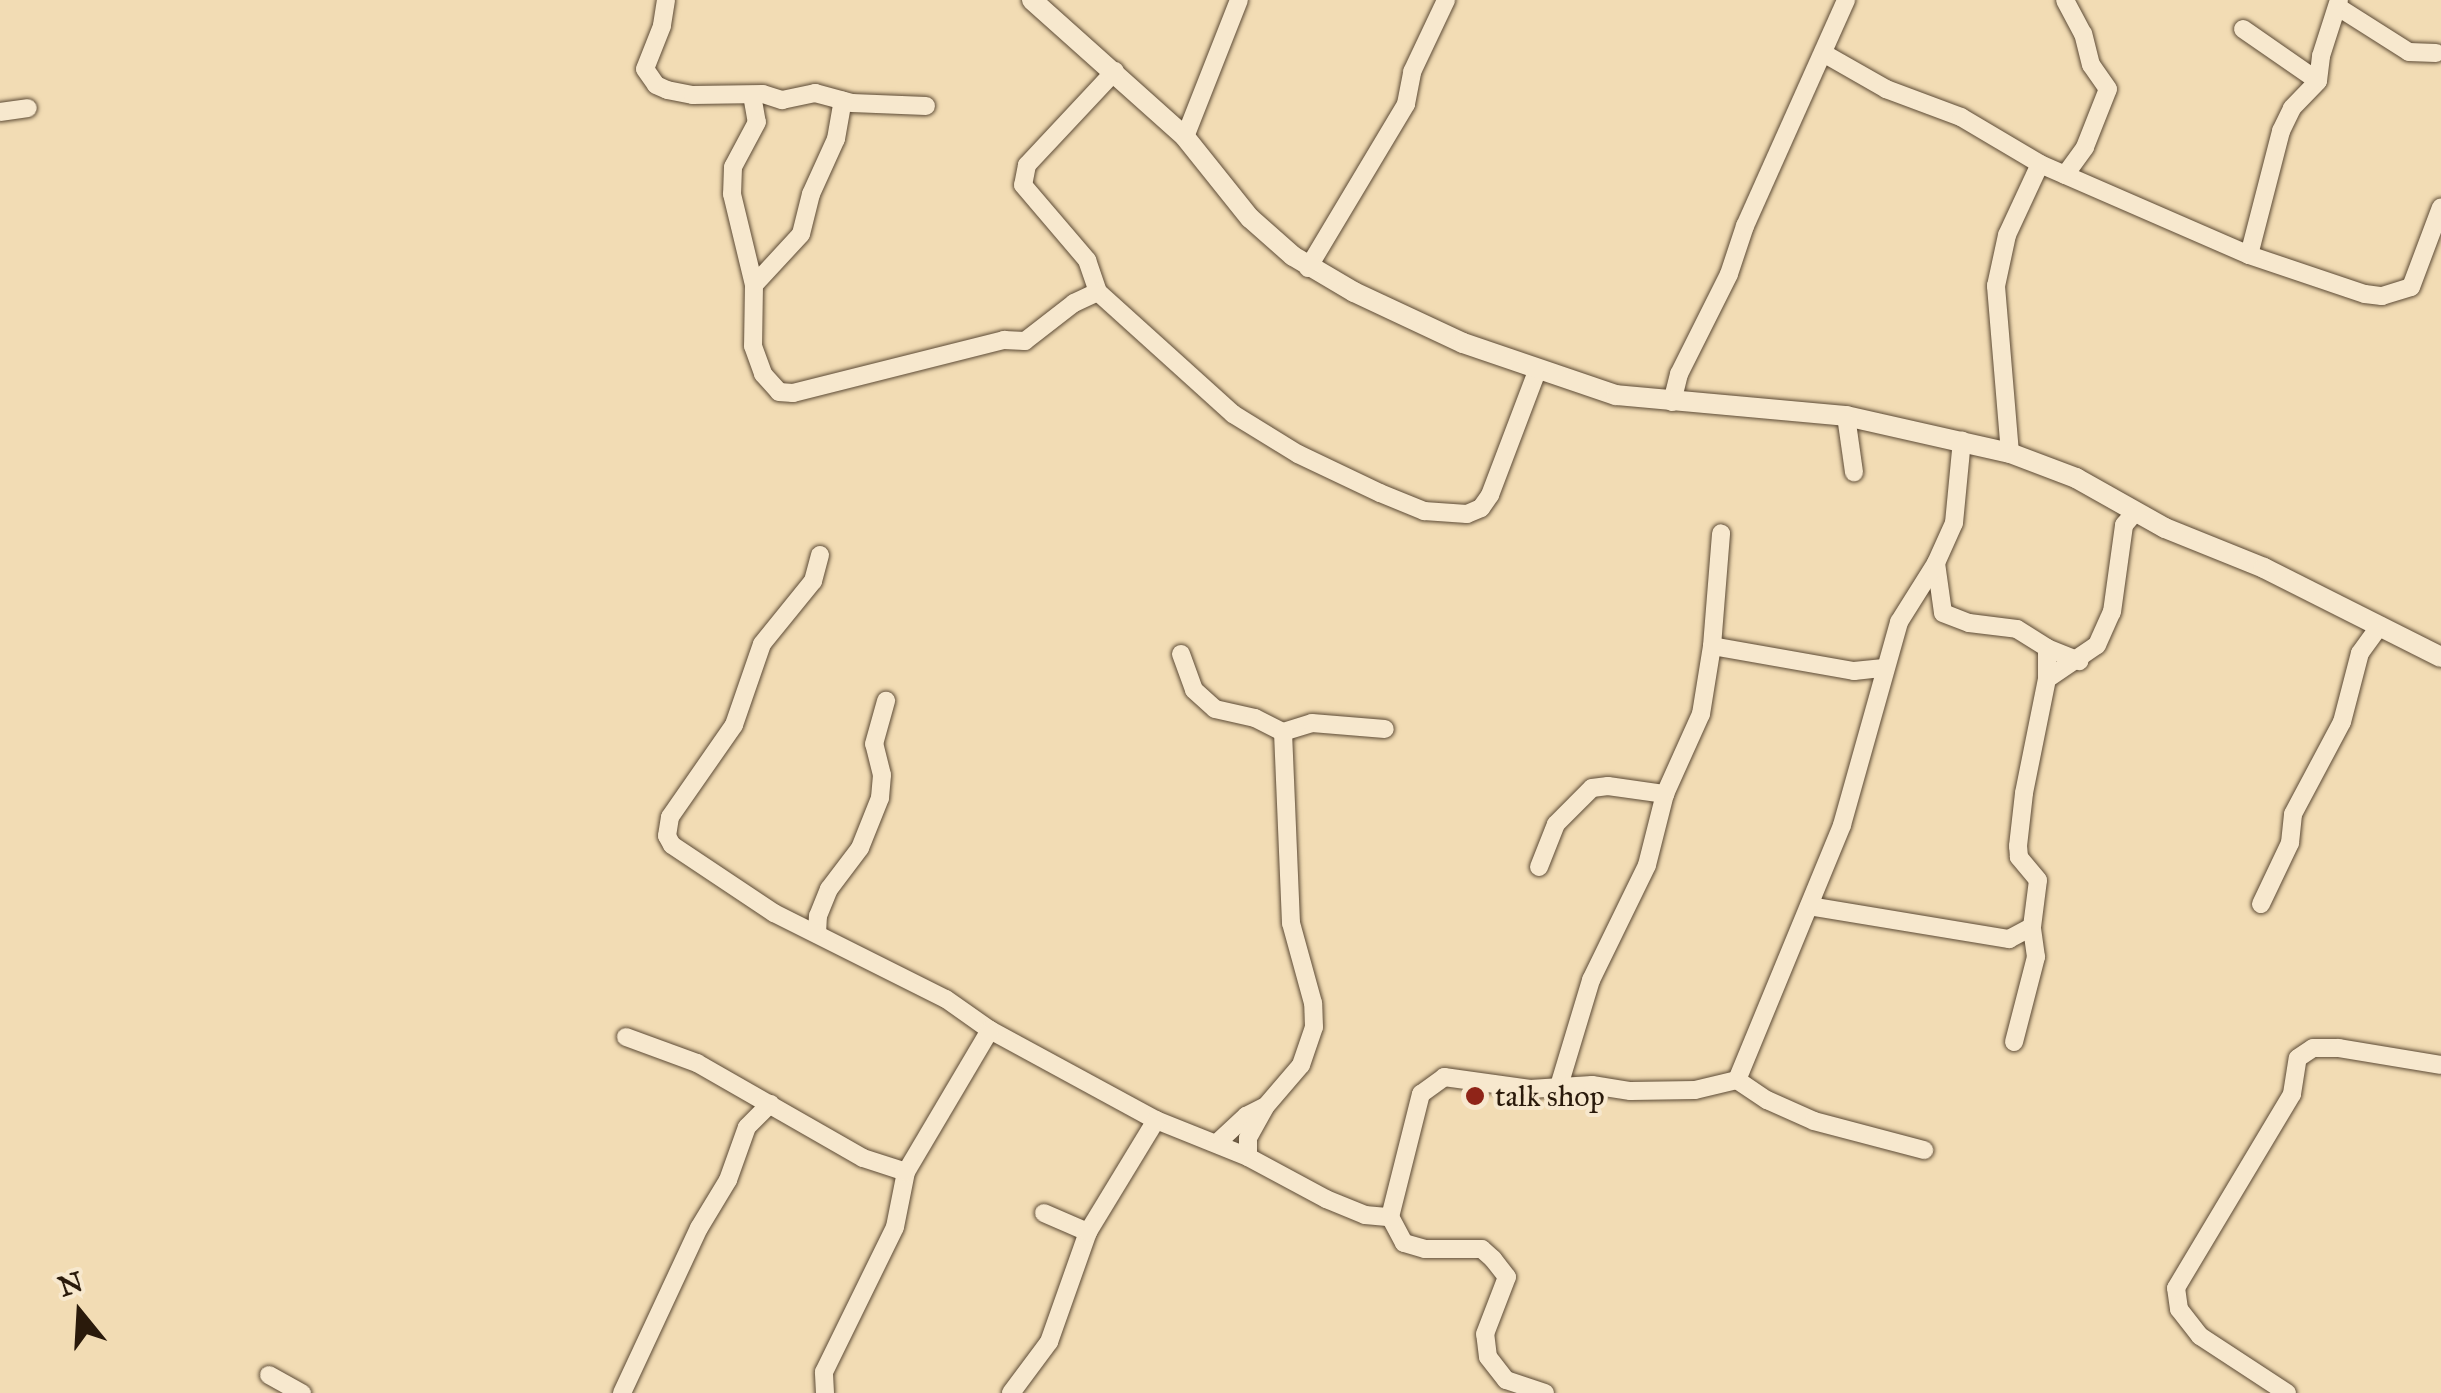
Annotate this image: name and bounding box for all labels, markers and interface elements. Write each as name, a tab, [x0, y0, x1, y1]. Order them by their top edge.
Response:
place label: talk shop	[1495, 1078, 1605, 1114]
marker: talk shop	[1464, 1085, 1486, 1107]
north arrow	[30, 1263, 130, 1363]
text: N	[54, 1264, 87, 1304]

